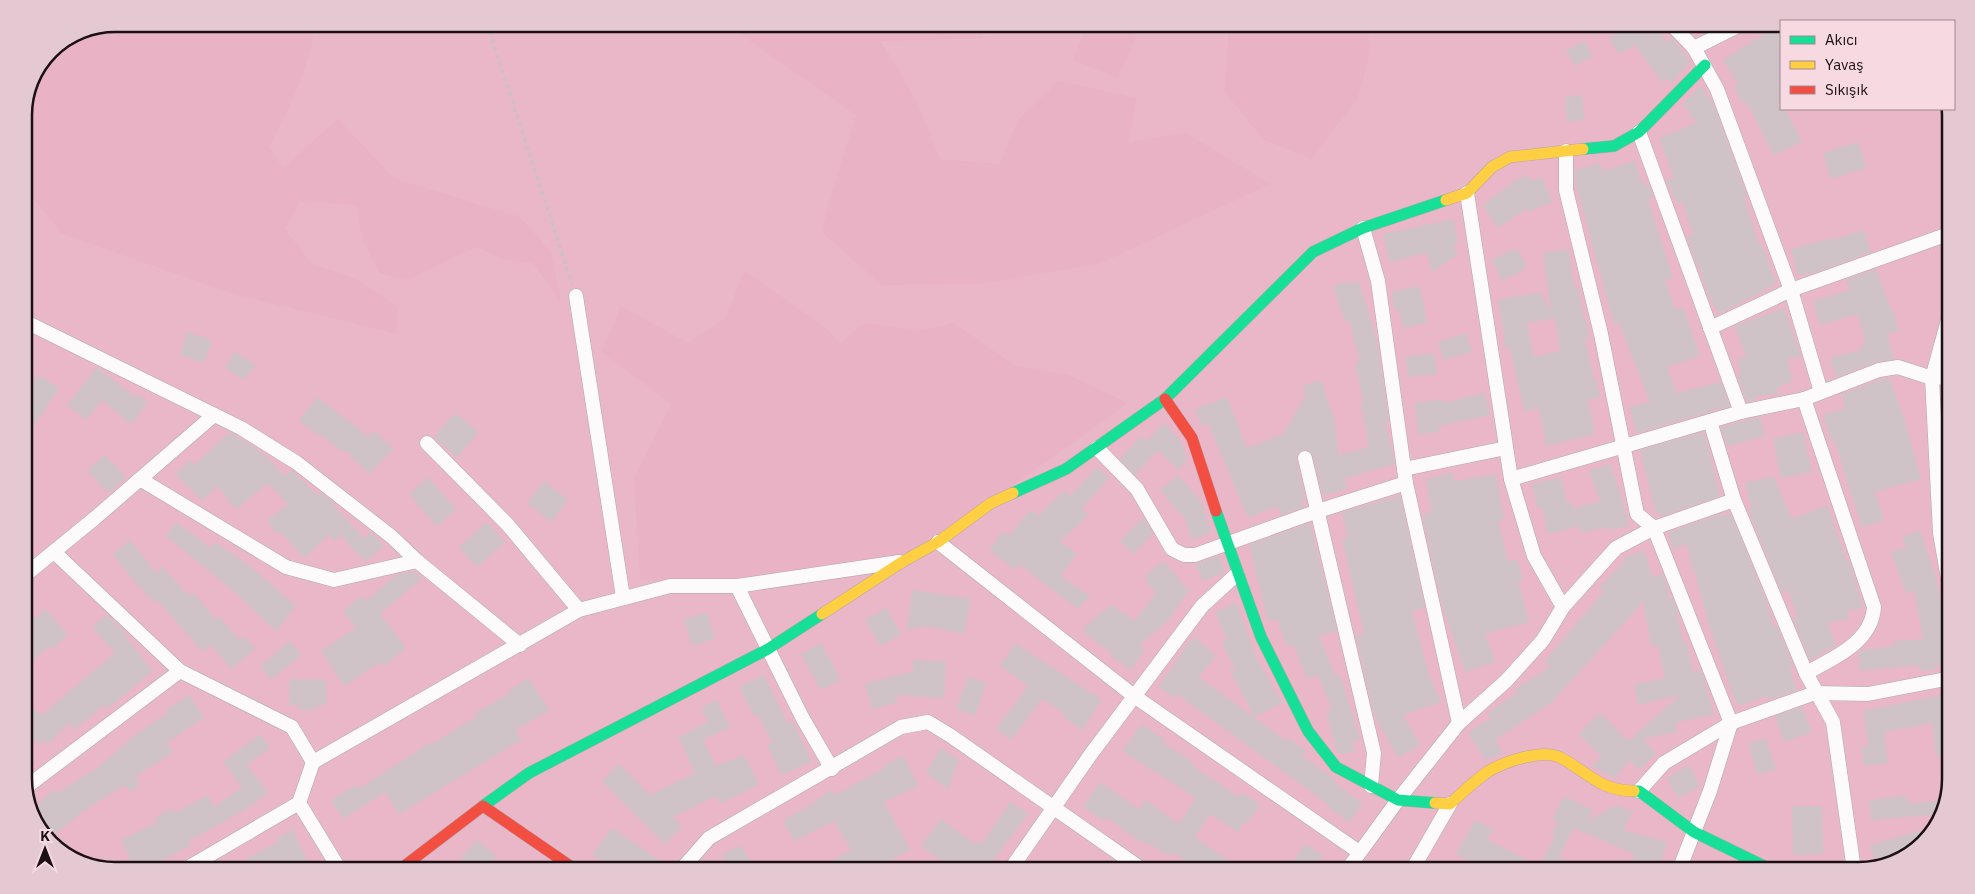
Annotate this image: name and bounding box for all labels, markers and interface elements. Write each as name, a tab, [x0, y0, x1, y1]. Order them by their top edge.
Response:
legend	[1780, 20, 1955, 110]
text: Akıcı	[1825, 30, 1858, 49]
text: Yavaş	[1825, 55, 1864, 74]
text: Sıkışık	[1825, 80, 1868, 99]
north arrow	[20, 824, 70, 874]
text: K	[40, 827, 50, 845]

